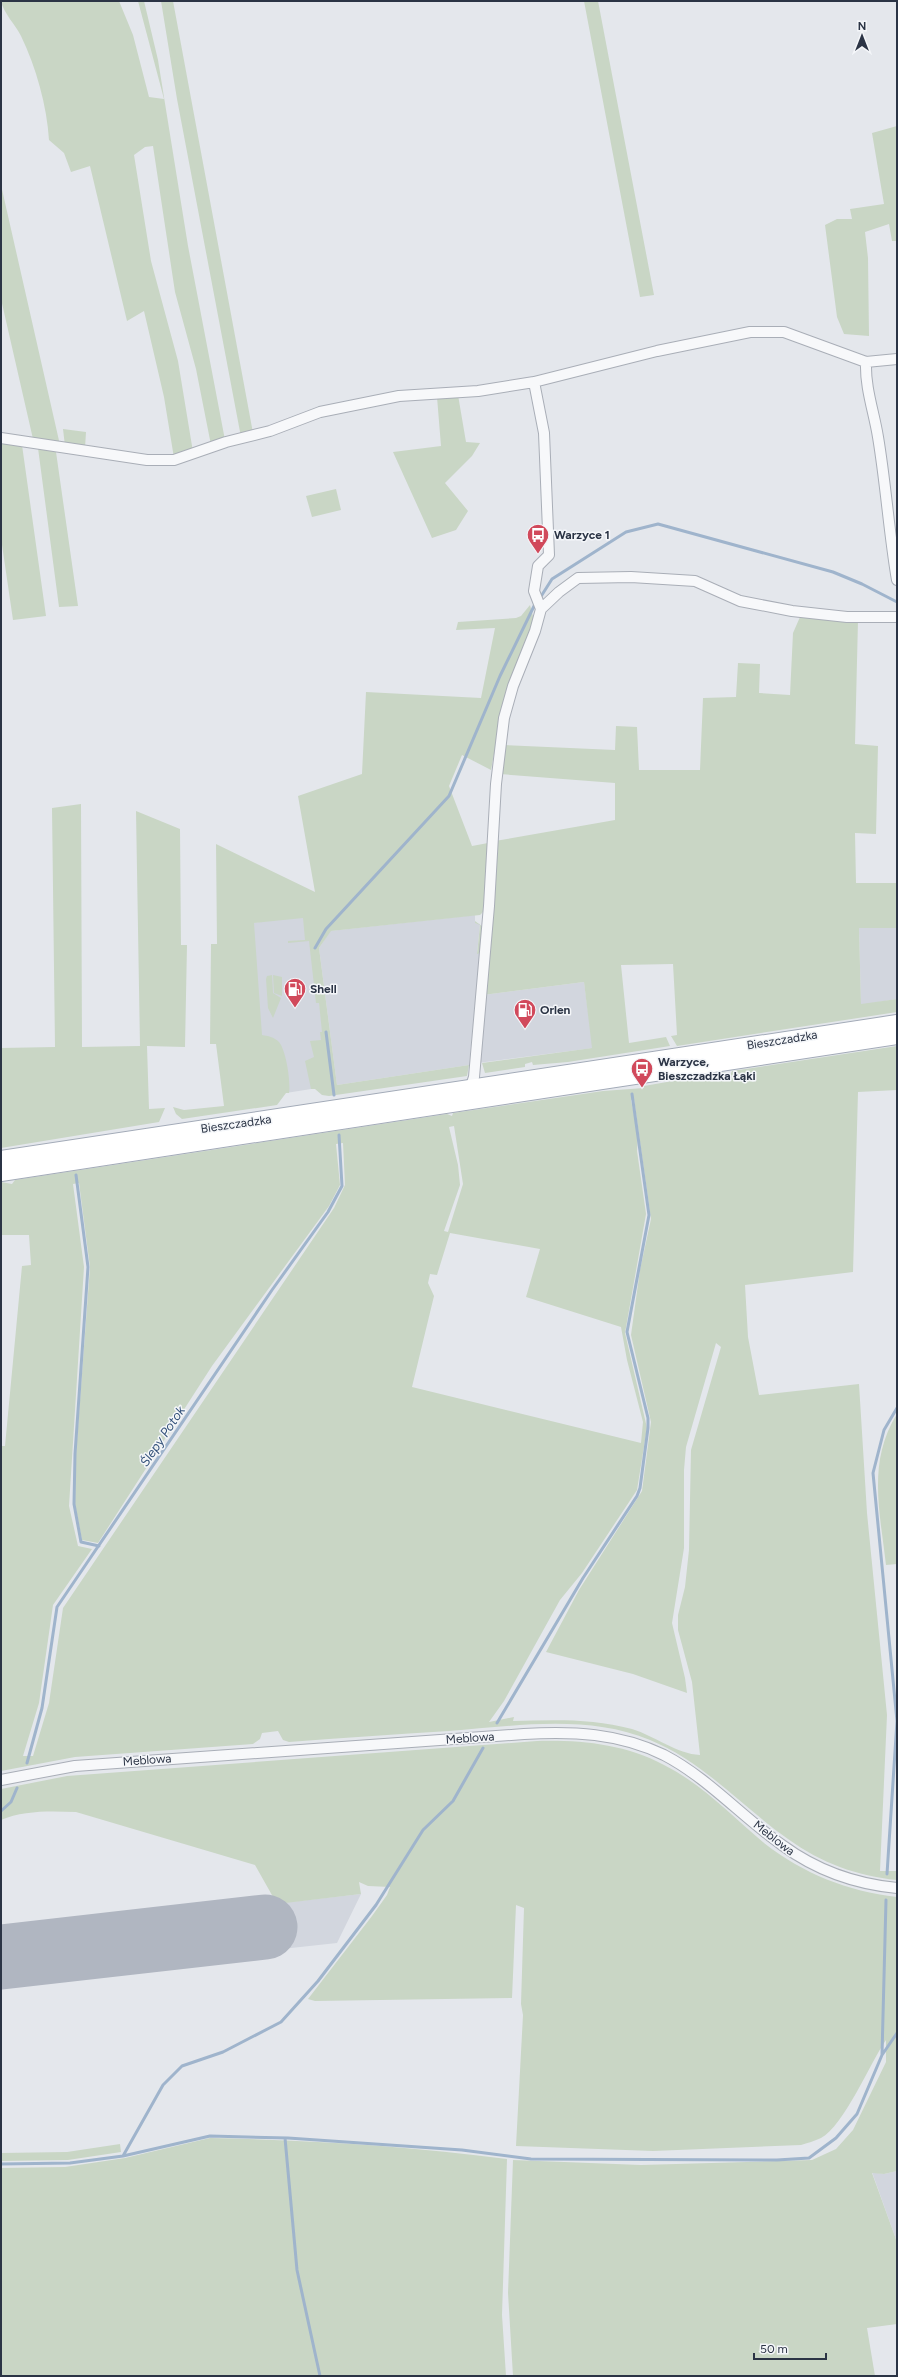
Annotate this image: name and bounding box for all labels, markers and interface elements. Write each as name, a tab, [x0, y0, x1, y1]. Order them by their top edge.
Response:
north arrow	[842, 16, 882, 56]
text: N	[858, 20, 866, 33]
bus stop icon: Warzyce 1	[525, 522, 551, 555]
place label: Warzyce 1	[554, 528, 610, 542]
fuel station icon: Shell	[282, 976, 308, 1009]
place label: Shell	[310, 982, 337, 996]
fuel station icon: Orlen	[512, 997, 538, 1030]
place label: Orlen	[540, 1003, 571, 1017]
street label: Bieszczadzka	[746, 1028, 818, 1052]
place label: Warzyce, Bieszczadzka Łąki	[658, 1055, 756, 1083]
bus stop icon: Warzyce, Bieszczadzka Łąki	[629, 1056, 655, 1089]
street label: Bieszczadzka	[200, 1112, 272, 1136]
water label: Ślepy Potok	[137, 1403, 188, 1469]
street label: Meblowa	[445, 1729, 495, 1747]
street label: Meblowa	[122, 1751, 172, 1769]
street label: Meblowa	[751, 1818, 797, 1858]
scale bar	[754, 2335, 826, 2361]
text: 50 m	[760, 2342, 788, 2356]

